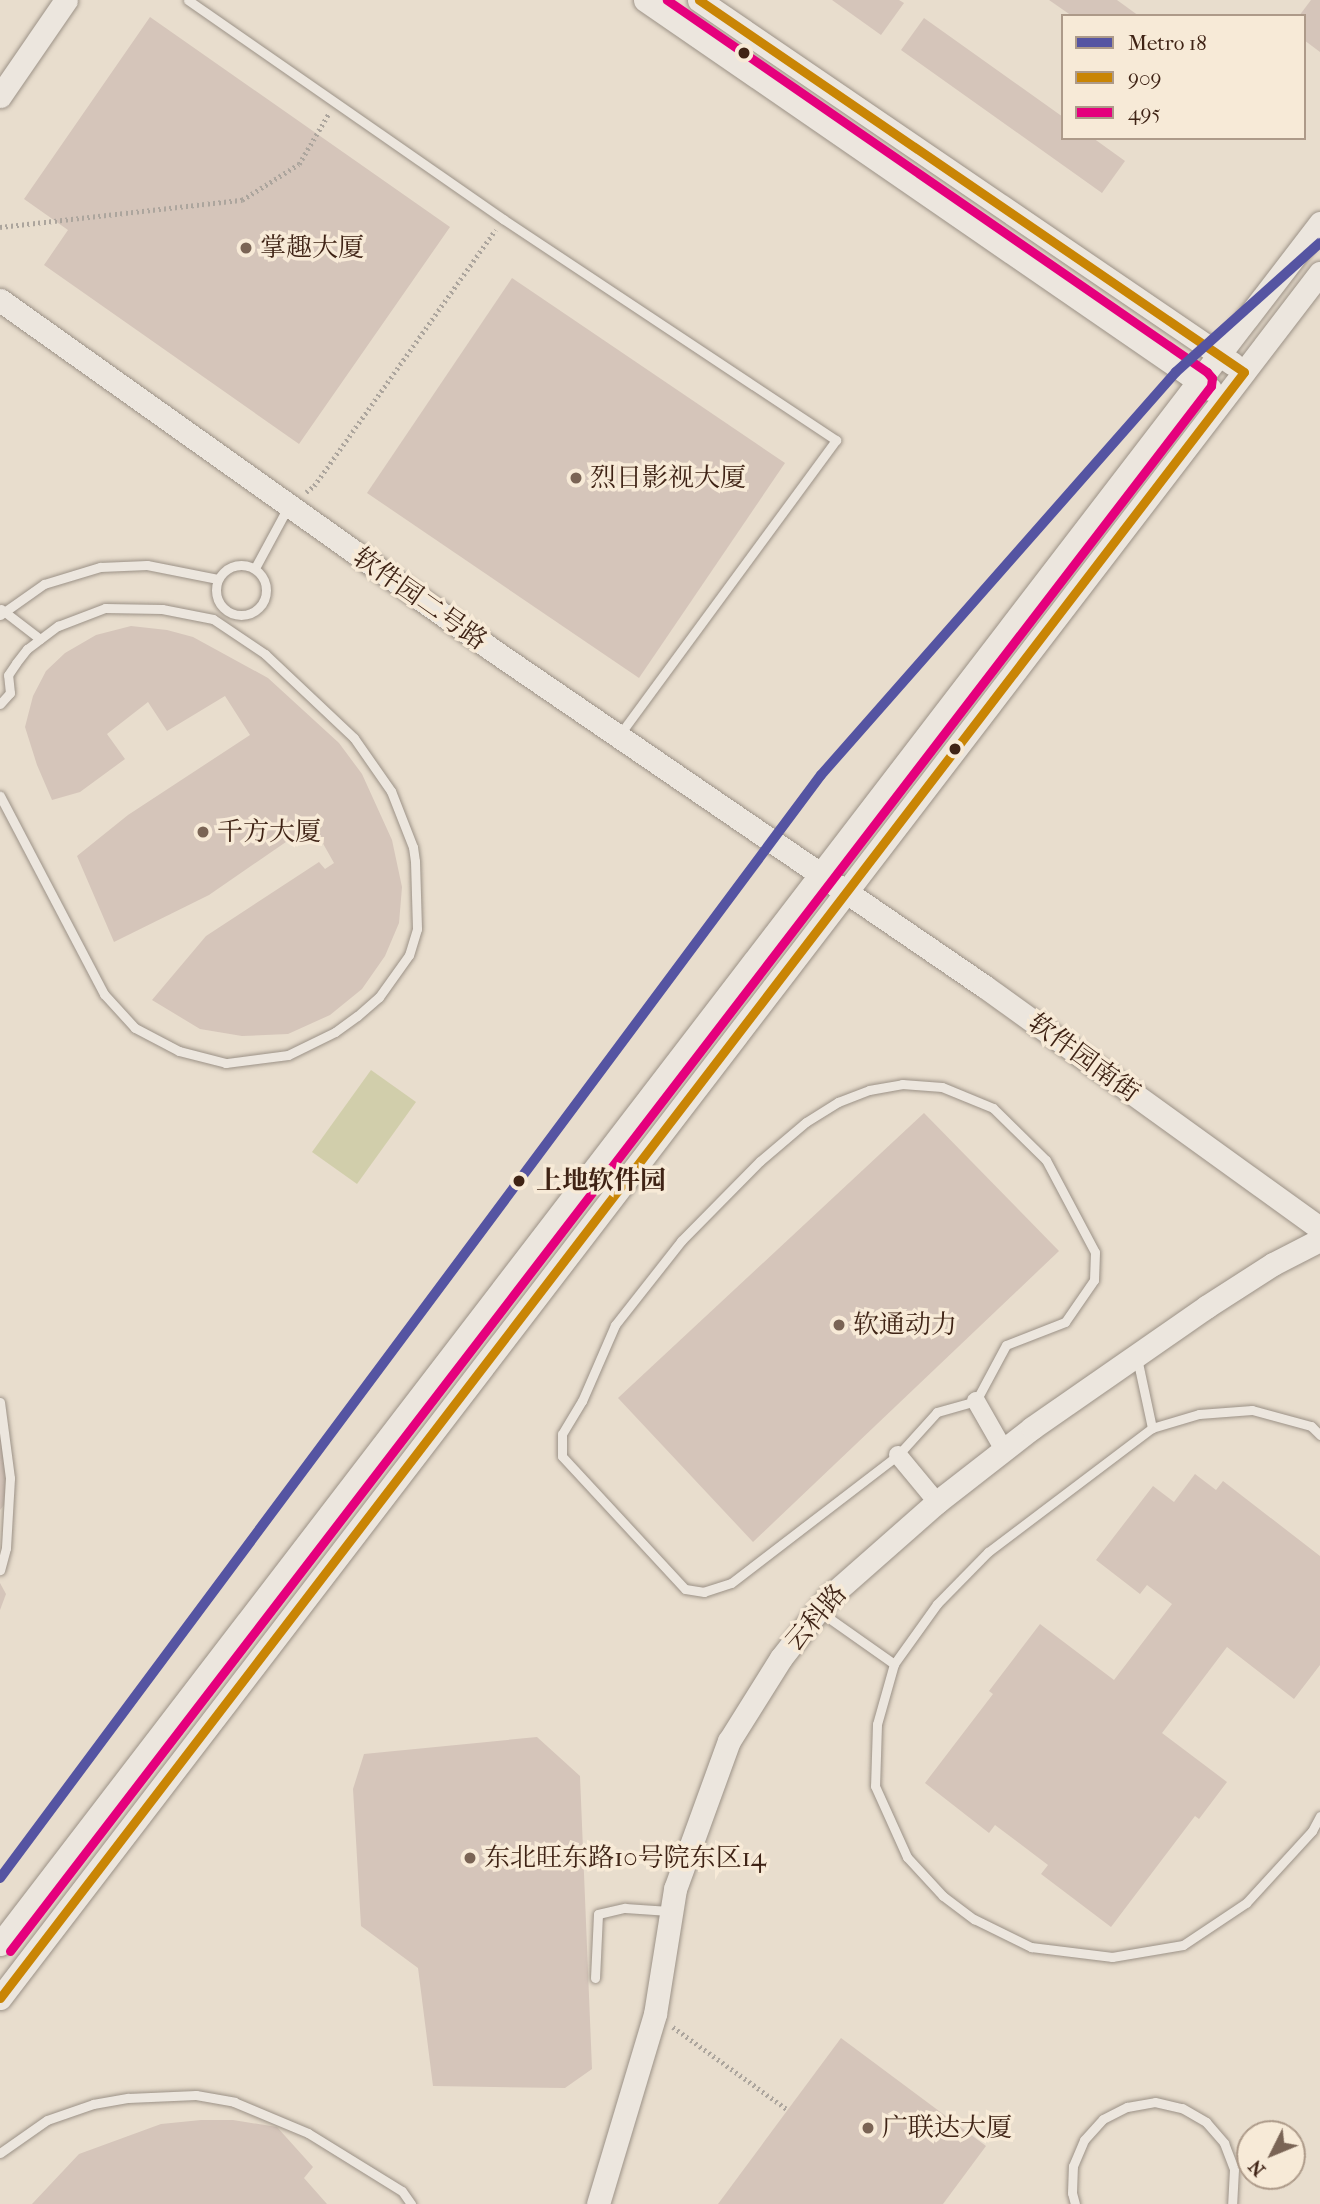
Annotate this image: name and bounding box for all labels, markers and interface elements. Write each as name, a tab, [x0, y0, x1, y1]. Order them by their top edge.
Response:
legend	[1061, 14, 1306, 140]
text: Metro 18	[1128, 31, 1207, 55]
unlabelled marker	[737, 46, 751, 60]
text: 909	[1128, 66, 1162, 90]
text: 495	[1128, 101, 1160, 125]
place label: 掌趣大厦	[260, 232, 364, 264]
marker: 掌趣大厦	[238, 240, 254, 256]
place label: 烈日影视大厦	[590, 462, 746, 494]
marker: 烈日影视大厦	[568, 470, 584, 486]
street label: 软件园二号路	[347, 541, 493, 657]
unlabelled marker	[948, 742, 962, 756]
place label: 千方大厦	[217, 816, 321, 848]
marker: 千方大厦	[195, 824, 211, 840]
street label: 软件园南街	[1022, 1007, 1146, 1109]
place label: 上地软件园	[536, 1165, 666, 1197]
marker: 上地软件园	[508, 1170, 530, 1192]
place label: 软通动力	[853, 1309, 957, 1341]
marker: 软通动力	[831, 1317, 847, 1333]
street label: 云科路	[779, 1578, 853, 1658]
place label: 东北旺东路10号院东区14	[484, 1842, 766, 1874]
marker: 东北旺东路10号院东区14	[462, 1850, 478, 1866]
place label: 广联达大厦	[882, 2112, 1012, 2144]
marker: 广联达大厦	[860, 2120, 876, 2136]
north arrow	[1236, 2120, 1306, 2190]
text: N	[1244, 2155, 1270, 2181]

